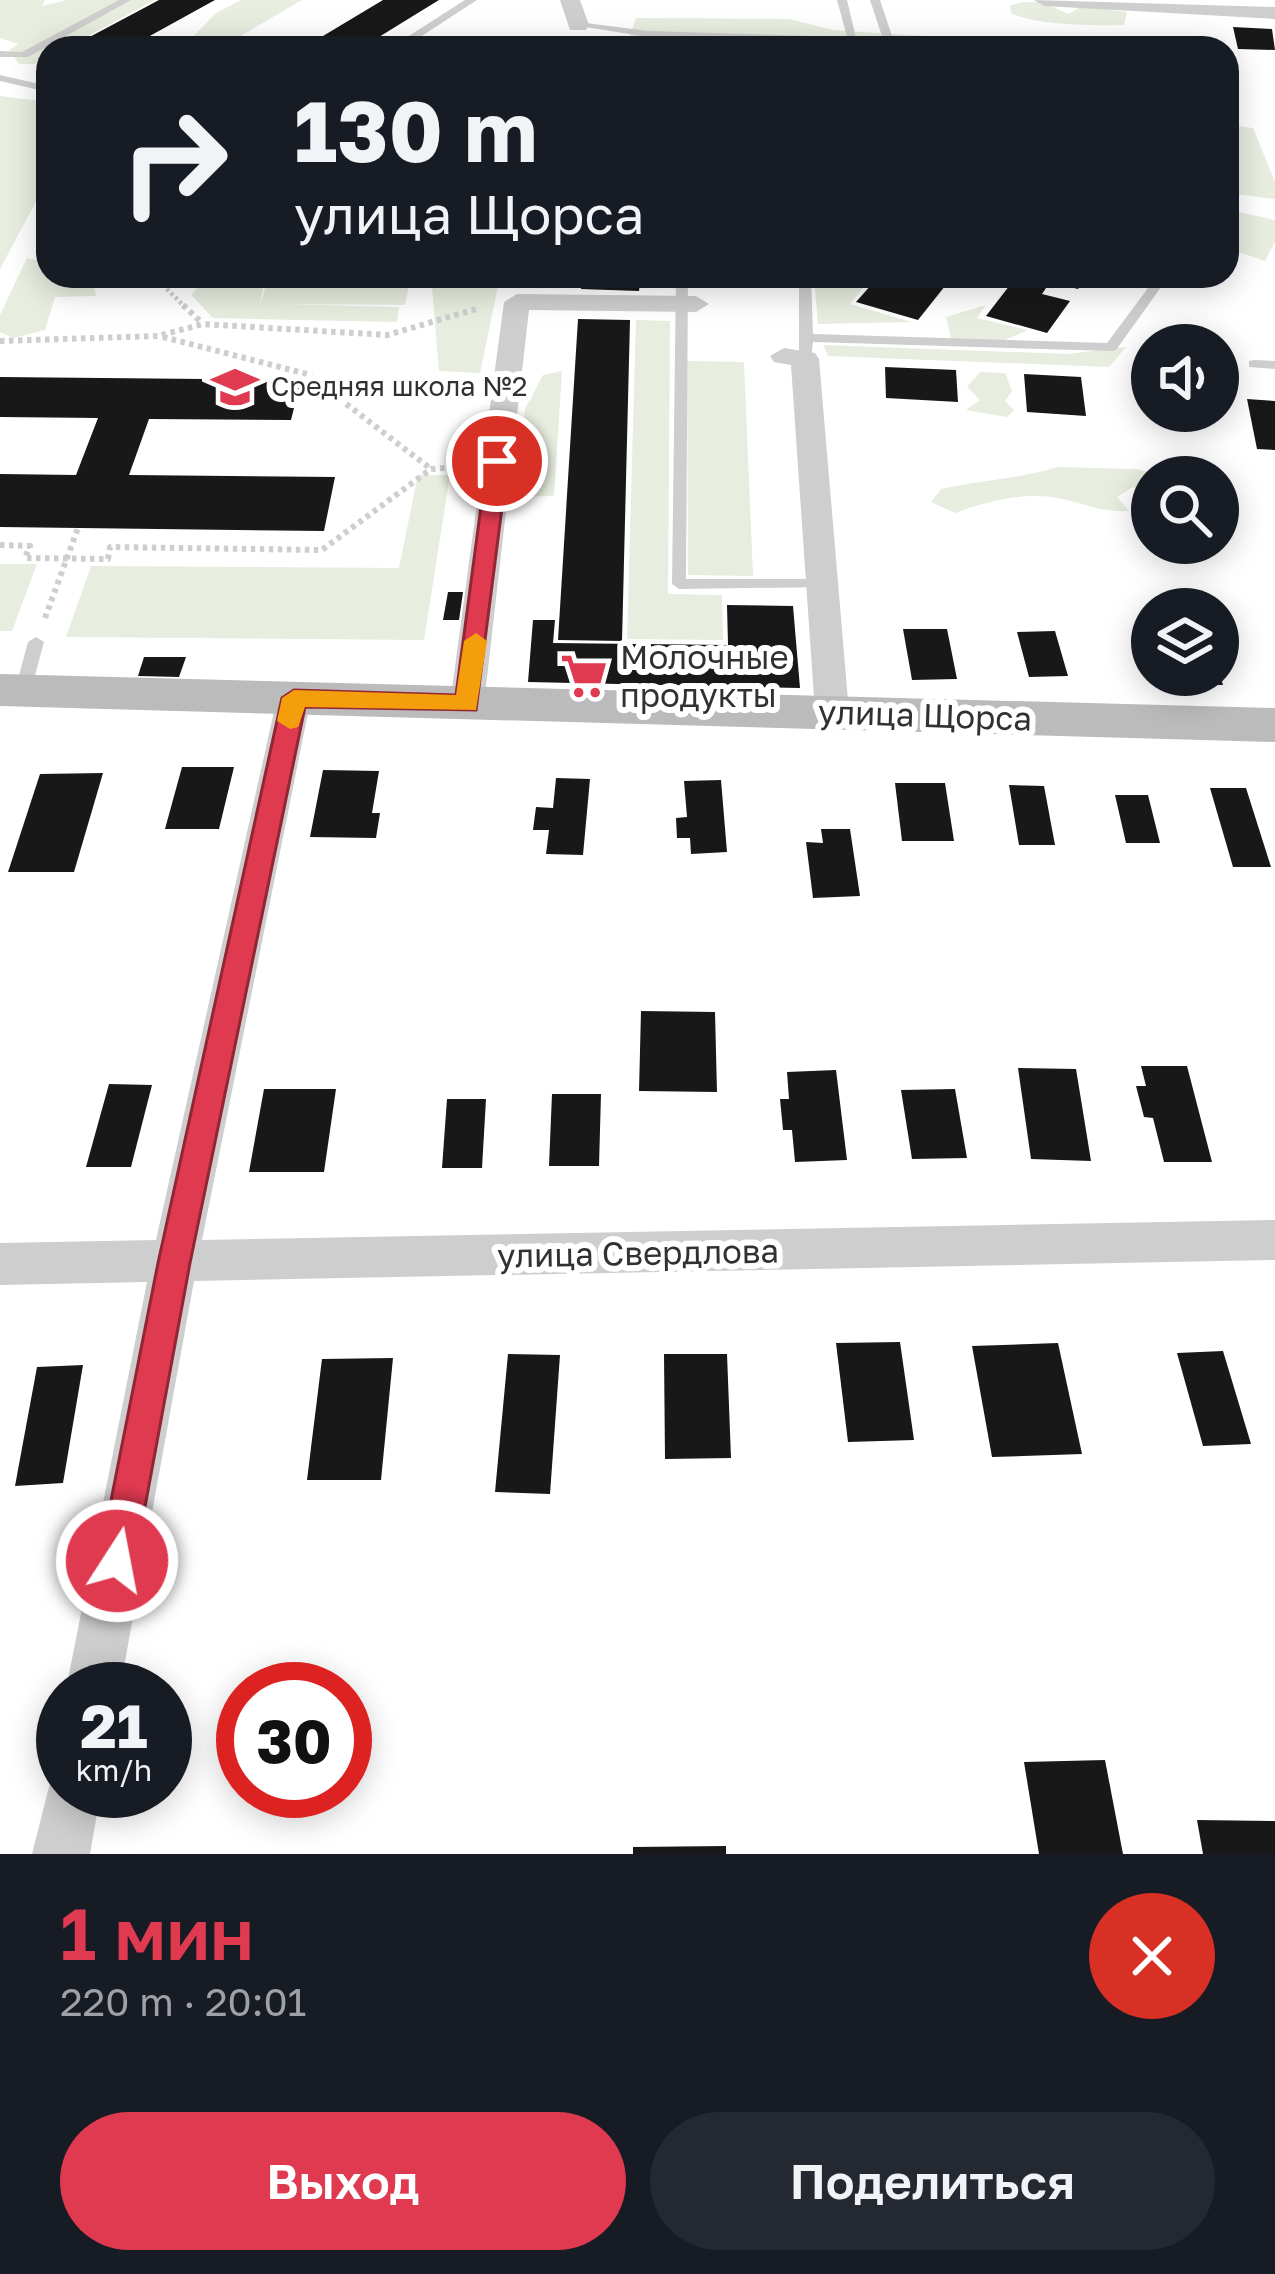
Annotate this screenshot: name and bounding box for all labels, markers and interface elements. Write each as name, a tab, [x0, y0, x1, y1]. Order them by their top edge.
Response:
text: 130 m	[294, 80, 538, 180]
icon: right	[96, 84, 252, 240]
text: улица Щорса	[294, 181, 644, 246]
map controls	[1131, 324, 1239, 696]
button: sound	[1131, 324, 1239, 432]
school or university icon: Средняя школа №2	[210, 362, 260, 412]
place label: Средняя школа №2	[271, 370, 528, 402]
pin	[446, 410, 548, 512]
icon: arrive	[464, 428, 530, 494]
button: search	[1131, 456, 1239, 564]
button: layers	[1131, 588, 1239, 696]
place label: Молочные продукты	[620, 637, 789, 714]
supermarket icon: Молочные продукты	[559, 651, 609, 701]
street label: улица Щорса	[817, 691, 1033, 738]
street label: улица Свердлова	[497, 1231, 779, 1274]
position arrow	[54, 1498, 180, 1624]
speed limit sign: 30	[216, 1662, 372, 1818]
text: 21	[80, 1689, 148, 1761]
text: km/h	[76, 1752, 152, 1788]
text: 1 мин	[60, 1889, 254, 1976]
button: close	[1089, 1893, 1215, 2019]
text: 220 m · 20:01	[60, 1978, 306, 2025]
button: Выход	[60, 2112, 626, 2250]
button: Поделиться	[650, 2112, 1215, 2250]

